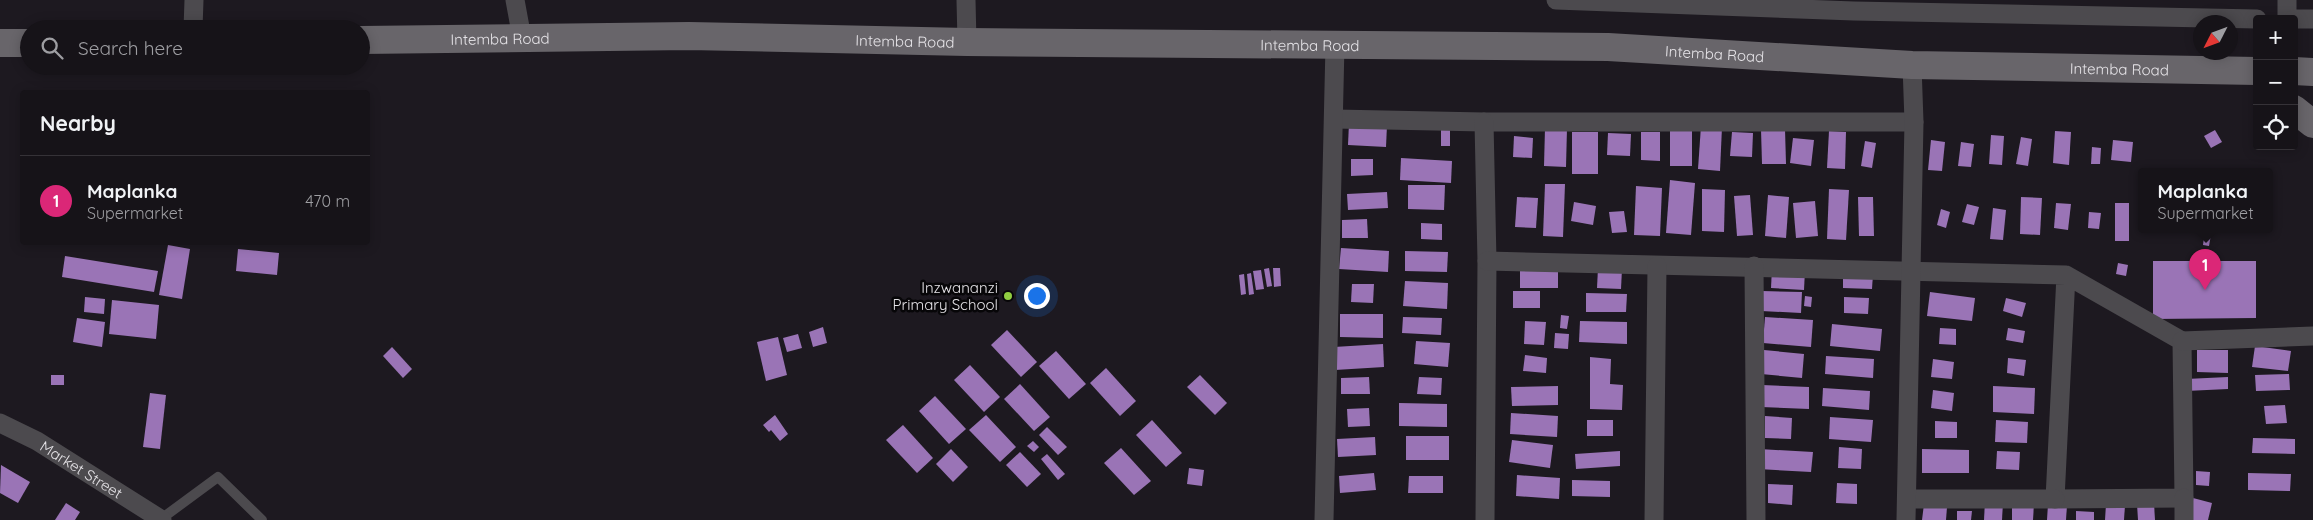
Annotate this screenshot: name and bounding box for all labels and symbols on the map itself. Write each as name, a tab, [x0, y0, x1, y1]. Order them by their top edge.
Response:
north arrow	[2193, 15, 2238, 60]
street label: Intemba Road	[450, 28, 550, 48]
street label: Intemba Road	[855, 30, 955, 51]
street label: Intemba Road	[1260, 35, 1360, 55]
street label: Intemba Road	[1665, 41, 1765, 66]
street label: Intemba Road	[2070, 58, 2169, 79]
pin: 1	[2189, 249, 2221, 290]
place label: Inzwananzi Primary School	[893, 278, 998, 314]
your location	[1024, 283, 1050, 309]
marker: Inzwananzi Primary School	[1002, 290, 1014, 302]
street label: Market Street	[37, 436, 126, 502]

